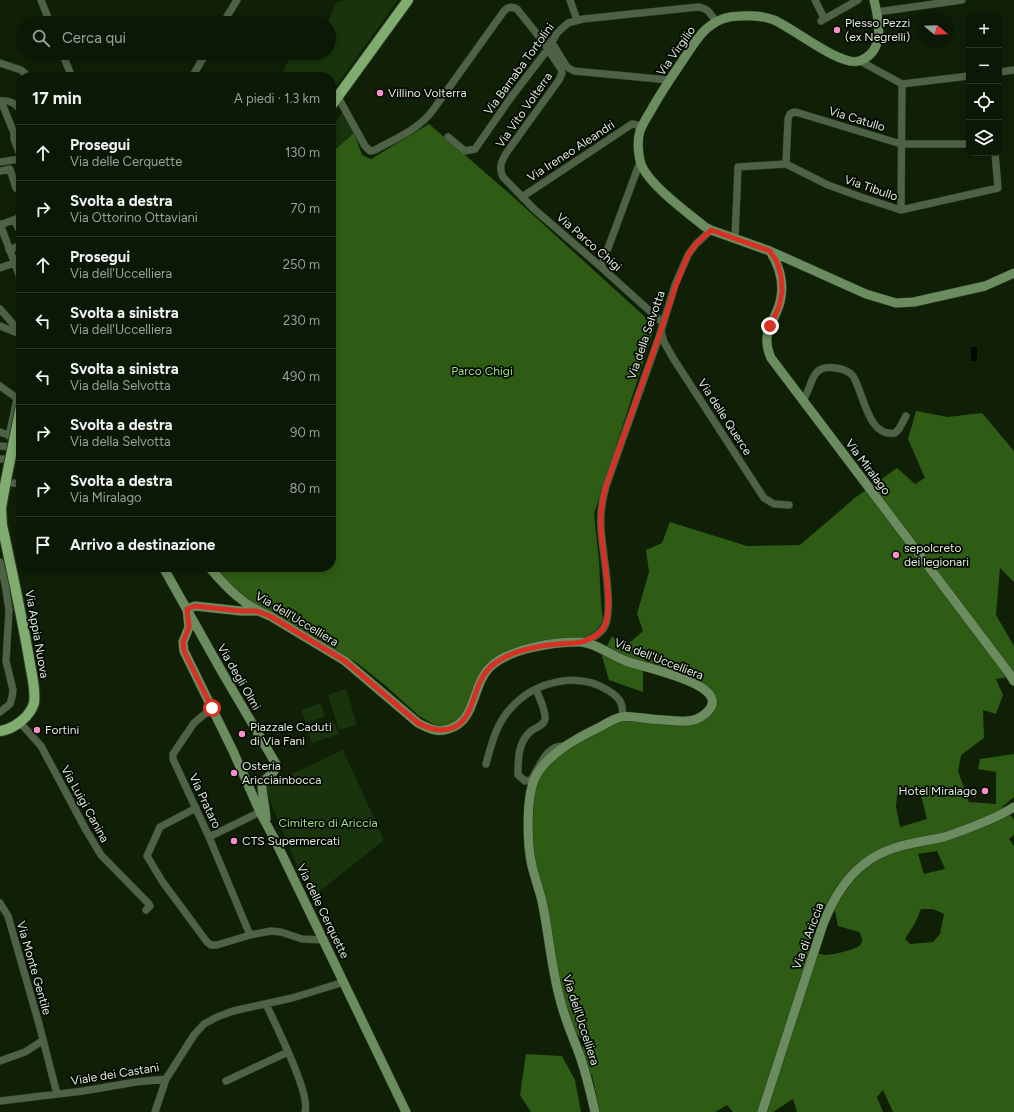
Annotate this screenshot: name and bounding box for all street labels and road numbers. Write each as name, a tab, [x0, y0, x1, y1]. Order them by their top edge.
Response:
street label: Via Barnaba Tortolini	[481, 20, 557, 118]
street label: Via Virgilio	[654, 23, 698, 79]
street label: Via Vito Volterra	[493, 70, 555, 150]
street label: Via Catullo	[827, 104, 887, 134]
street label: Via Ireneo Aleandri	[525, 118, 617, 184]
street label: Via Tibullo	[842, 172, 900, 204]
street label: Via Parco Chigi	[554, 210, 624, 274]
street label: Via della Selvotta	[624, 289, 668, 381]
street label: Via delle Querce	[695, 376, 755, 458]
street label: Via Miralago	[843, 436, 893, 498]
street label: Via Appia Nuova	[22, 589, 52, 679]
street label: Via dell'Uccelliera	[253, 589, 341, 649]
street label: Via dell'Uccelliera	[612, 636, 706, 682]
street label: Via degli Olmi	[214, 641, 264, 713]
street label: Via Luigi Canina	[58, 763, 112, 845]
street label: Via Prataro	[186, 771, 224, 831]
street label: Via delle Cerquette	[294, 861, 352, 961]
street label: Via di Ariccia	[789, 901, 827, 971]
street label: Via Monte Gentile	[14, 919, 54, 1017]
street label: Via dell'Uccelliera	[560, 973, 602, 1067]
street label: Viale dei Castani	[70, 1060, 160, 1088]

